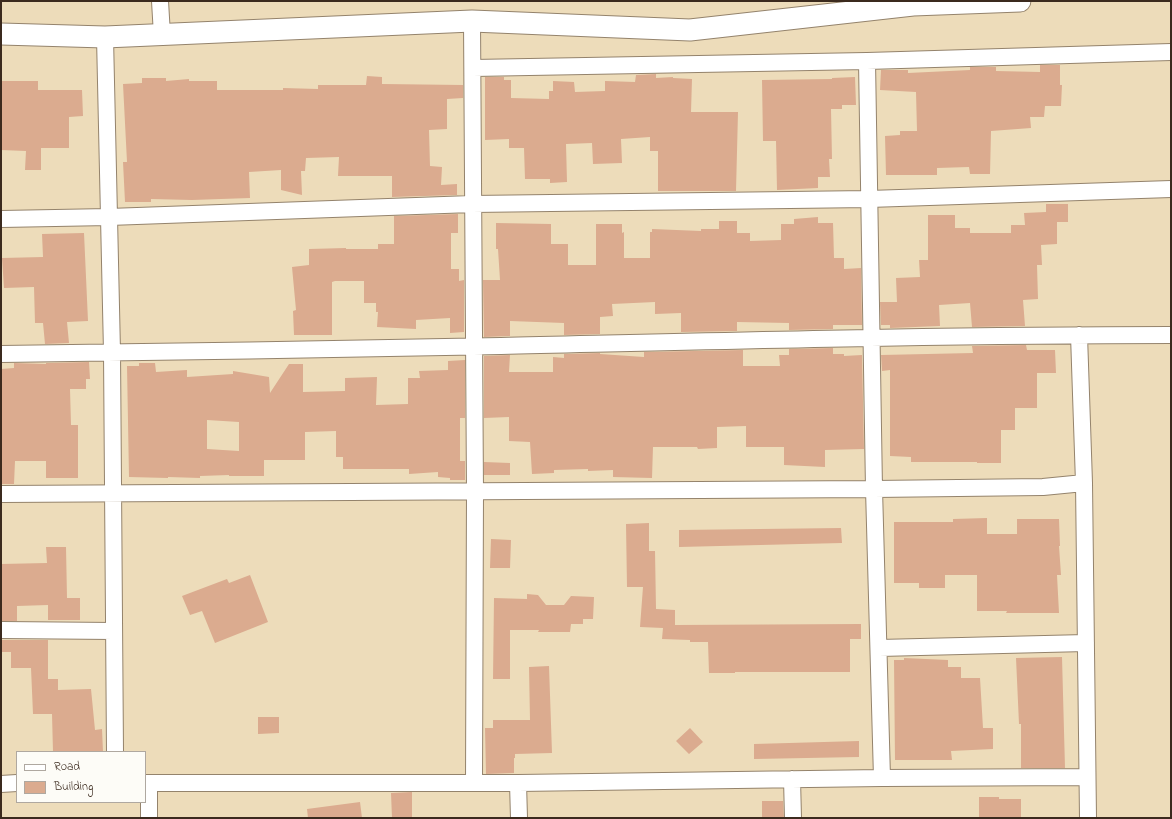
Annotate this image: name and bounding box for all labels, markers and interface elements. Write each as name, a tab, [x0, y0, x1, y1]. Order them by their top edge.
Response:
legend	[16, 751, 146, 803]
text: Road	[54, 758, 80, 776]
text: Building	[54, 778, 93, 796]

